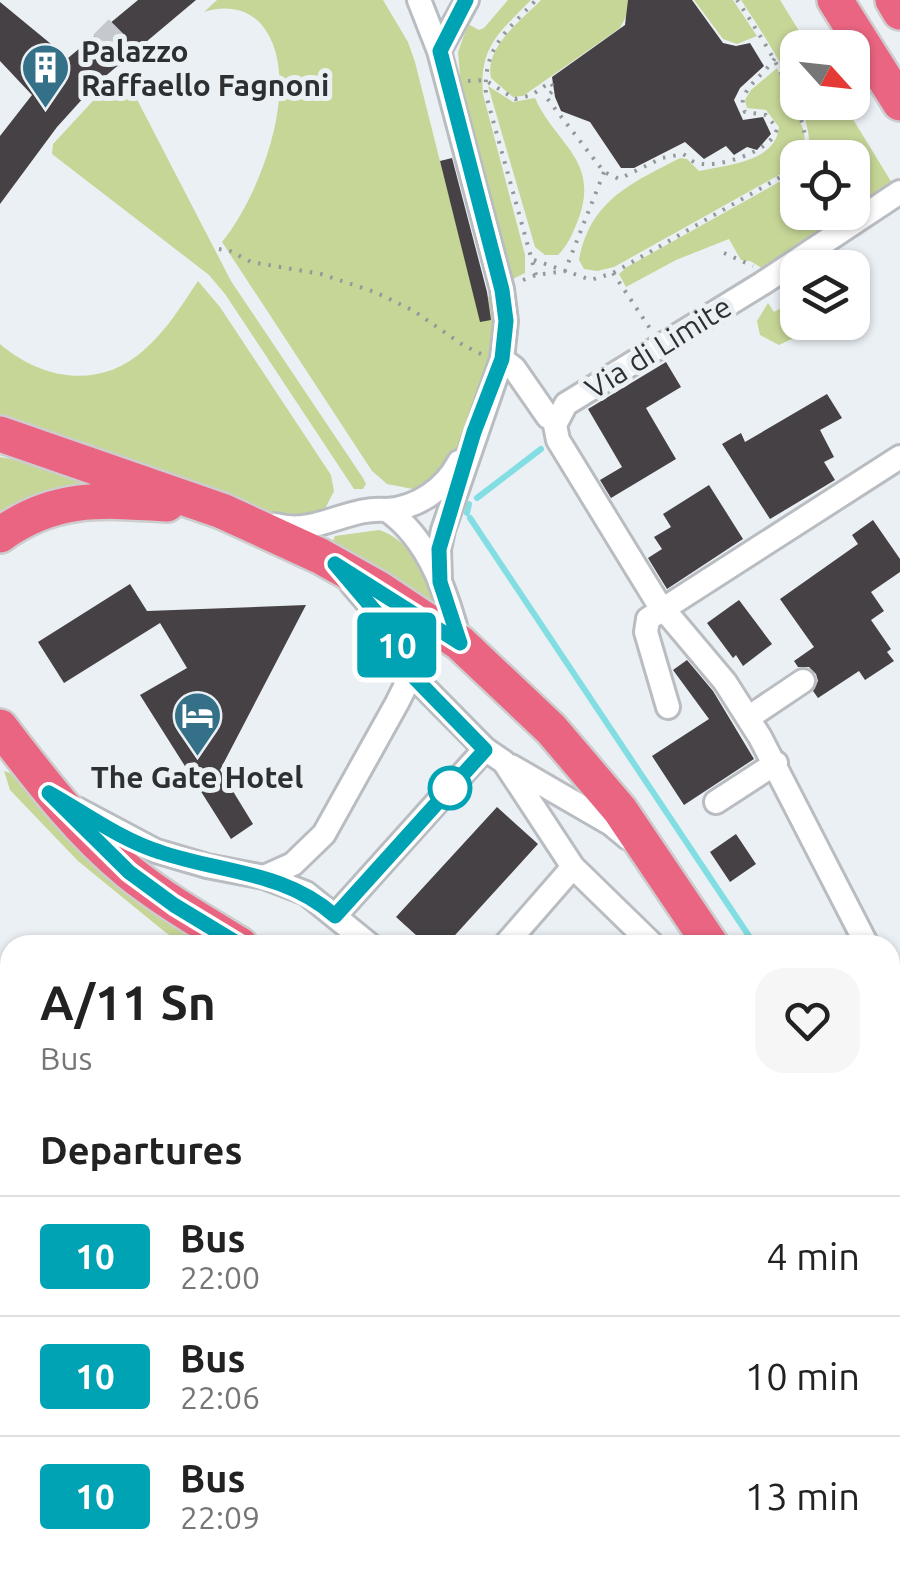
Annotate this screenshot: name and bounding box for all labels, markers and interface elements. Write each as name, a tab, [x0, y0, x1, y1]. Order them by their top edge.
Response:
north arrow	[780, 30, 870, 120]
map controls	[780, 30, 870, 340]
place label: Palazzo Raffaello Fagnoni	[81, 34, 329, 102]
building icon: Palazzo Raffaello Fagnoni	[20, 42, 72, 110]
button: locate	[780, 140, 870, 230]
button: layers	[780, 250, 870, 340]
street label: Via di Limite	[579, 289, 737, 405]
line badge: 10	[352, 612, 442, 678]
text: 10	[377, 625, 417, 665]
hotel icon: The Gate Hotel	[171, 690, 223, 758]
place label: The Gate Hotel	[91, 760, 303, 794]
unlabelled marker	[429, 767, 471, 809]
button: heart	[755, 968, 860, 1073]
text: A/11 Sn	[40, 975, 216, 1029]
text: Bus	[40, 1040, 92, 1076]
text: Departures	[40, 1129, 242, 1171]
text: Bus	[180, 1217, 245, 1259]
text: 4 min	[766, 1235, 860, 1277]
text: 10	[75, 1236, 115, 1276]
text: 22:00	[180, 1259, 260, 1295]
text: Bus	[180, 1337, 245, 1379]
text: 10 min	[745, 1355, 860, 1397]
text: 10	[75, 1356, 115, 1396]
text: 22:06	[180, 1379, 260, 1415]
text: Bus	[180, 1457, 245, 1499]
text: 13 min	[745, 1475, 860, 1517]
text: 10	[75, 1476, 115, 1516]
text: 22:09	[180, 1499, 260, 1535]

